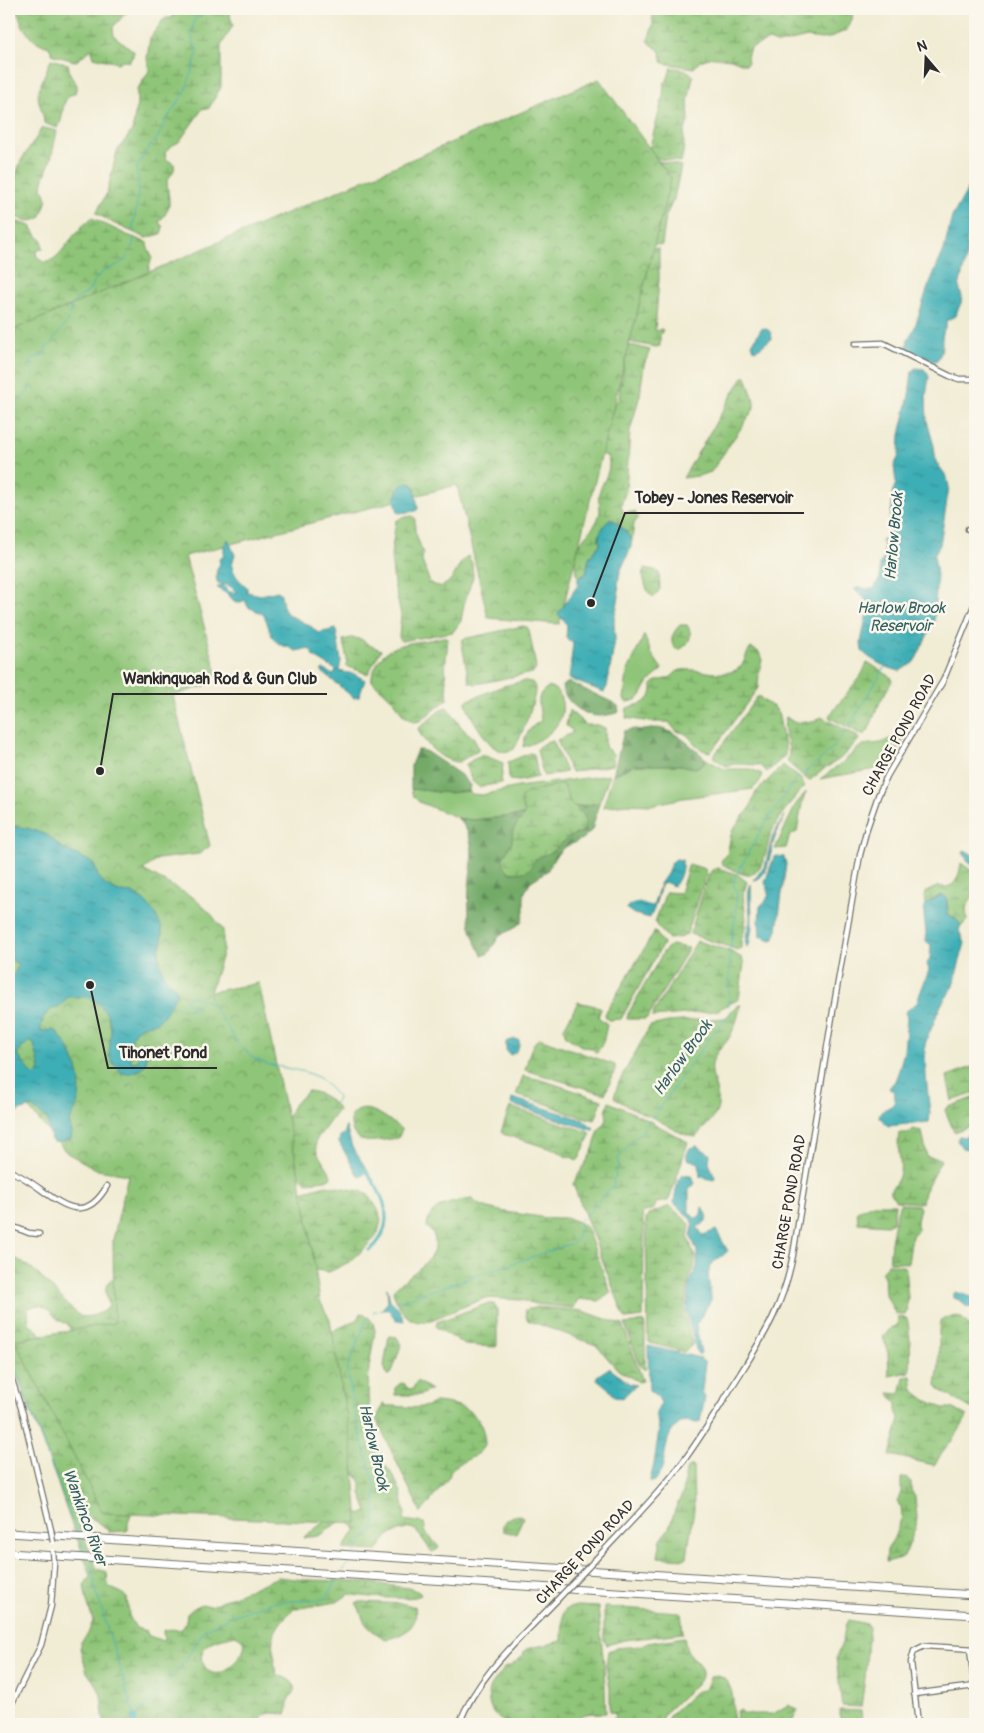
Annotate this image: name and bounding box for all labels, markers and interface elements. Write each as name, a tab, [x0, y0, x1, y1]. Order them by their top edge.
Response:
north arrow	[902, 32, 952, 82]
text: N	[915, 37, 929, 56]
callout: Tobey - Jones Reservoir	[625, 482, 804, 513]
text: Tobey - Jones Reservoir	[633, 488, 794, 508]
water label: Harlow Brook	[880, 490, 908, 581]
water label: Harlow Brook Reservoir	[857, 598, 946, 636]
callout: Wankinquoah Rod & Gun Club	[113, 663, 327, 694]
text: Wankinquoah Rod & Gun Club	[123, 669, 317, 689]
street label: CHARGE POND ROAD	[858, 671, 941, 799]
water label: Harlow Brook	[649, 1015, 718, 1099]
callout: Tihonet Pond	[108, 1037, 217, 1068]
text: Tihonet Pond	[118, 1043, 207, 1063]
street label: CHARGE POND ROAD	[768, 1133, 811, 1271]
water label: Harlow Brook	[354, 1402, 394, 1494]
water label: Wankinco River	[58, 1466, 113, 1571]
street label: CHARGE POND ROAD	[532, 1496, 639, 1609]

